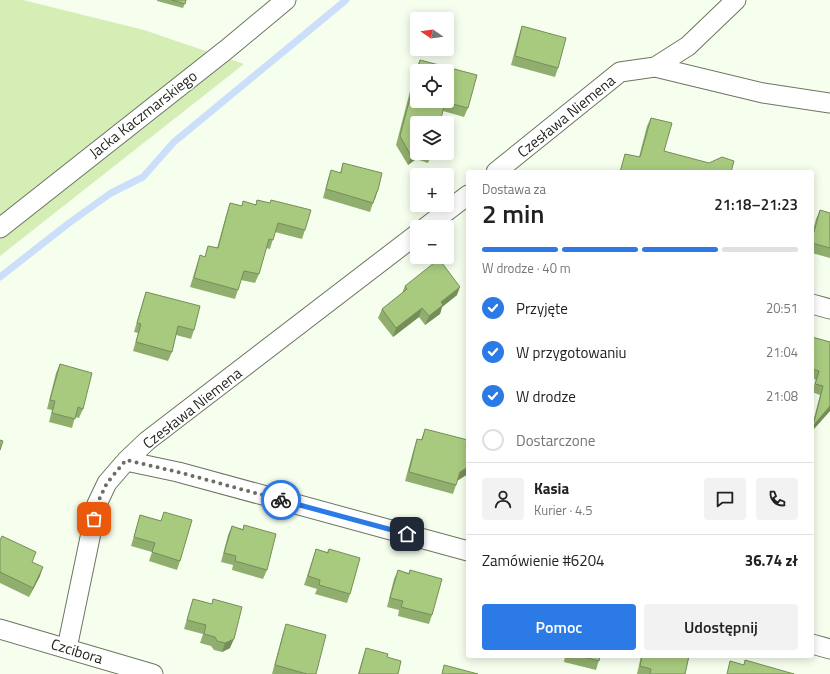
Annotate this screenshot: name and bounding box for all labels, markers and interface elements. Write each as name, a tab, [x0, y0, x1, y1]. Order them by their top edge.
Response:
north arrow	[410, 12, 454, 56]
map controls	[410, 12, 454, 264]
street label: Jacka Kaczmarskiego	[84, 64, 202, 164]
button: locate	[410, 64, 454, 108]
street label: Czesława Niemena	[512, 69, 620, 163]
button: layers	[410, 116, 454, 160]
button: +	[410, 168, 454, 212]
text: Dostawa za	[482, 179, 546, 199]
text: 21:18–21:23	[714, 193, 798, 216]
text: 2 min	[482, 194, 545, 233]
button: −	[410, 220, 454, 264]
text: W drodze · 40 m	[482, 258, 571, 278]
icon: check	[482, 297, 504, 319]
text: Przyjęte	[516, 297, 568, 320]
text: 20:51	[766, 298, 798, 318]
icon: check	[482, 341, 504, 363]
text: W przygotowaniu	[516, 341, 626, 364]
text: 21:04	[766, 342, 798, 362]
street label: Czesława Niemena	[137, 362, 247, 454]
icon: check	[482, 385, 504, 407]
text: W drodze	[516, 385, 576, 408]
text: 21:08	[766, 386, 798, 406]
text: Dostarczone	[516, 429, 595, 452]
text: Kasia	[534, 477, 569, 500]
button: person	[482, 478, 524, 520]
button: chat	[704, 478, 746, 520]
button: phone	[756, 478, 798, 520]
courier	[261, 480, 301, 520]
icon: bike	[270, 489, 292, 511]
text: Kurier · 4.5	[534, 500, 592, 520]
pin	[77, 502, 111, 536]
icon: bag	[83, 508, 105, 530]
pin	[390, 517, 424, 551]
icon: home	[396, 523, 418, 545]
text: Zamówienie #6204	[482, 549, 604, 572]
text: 36.74 zł	[745, 549, 798, 572]
button: Pomoc	[482, 604, 636, 650]
button: Udostępnij	[644, 604, 798, 650]
street label: Czcibora	[48, 632, 106, 670]

